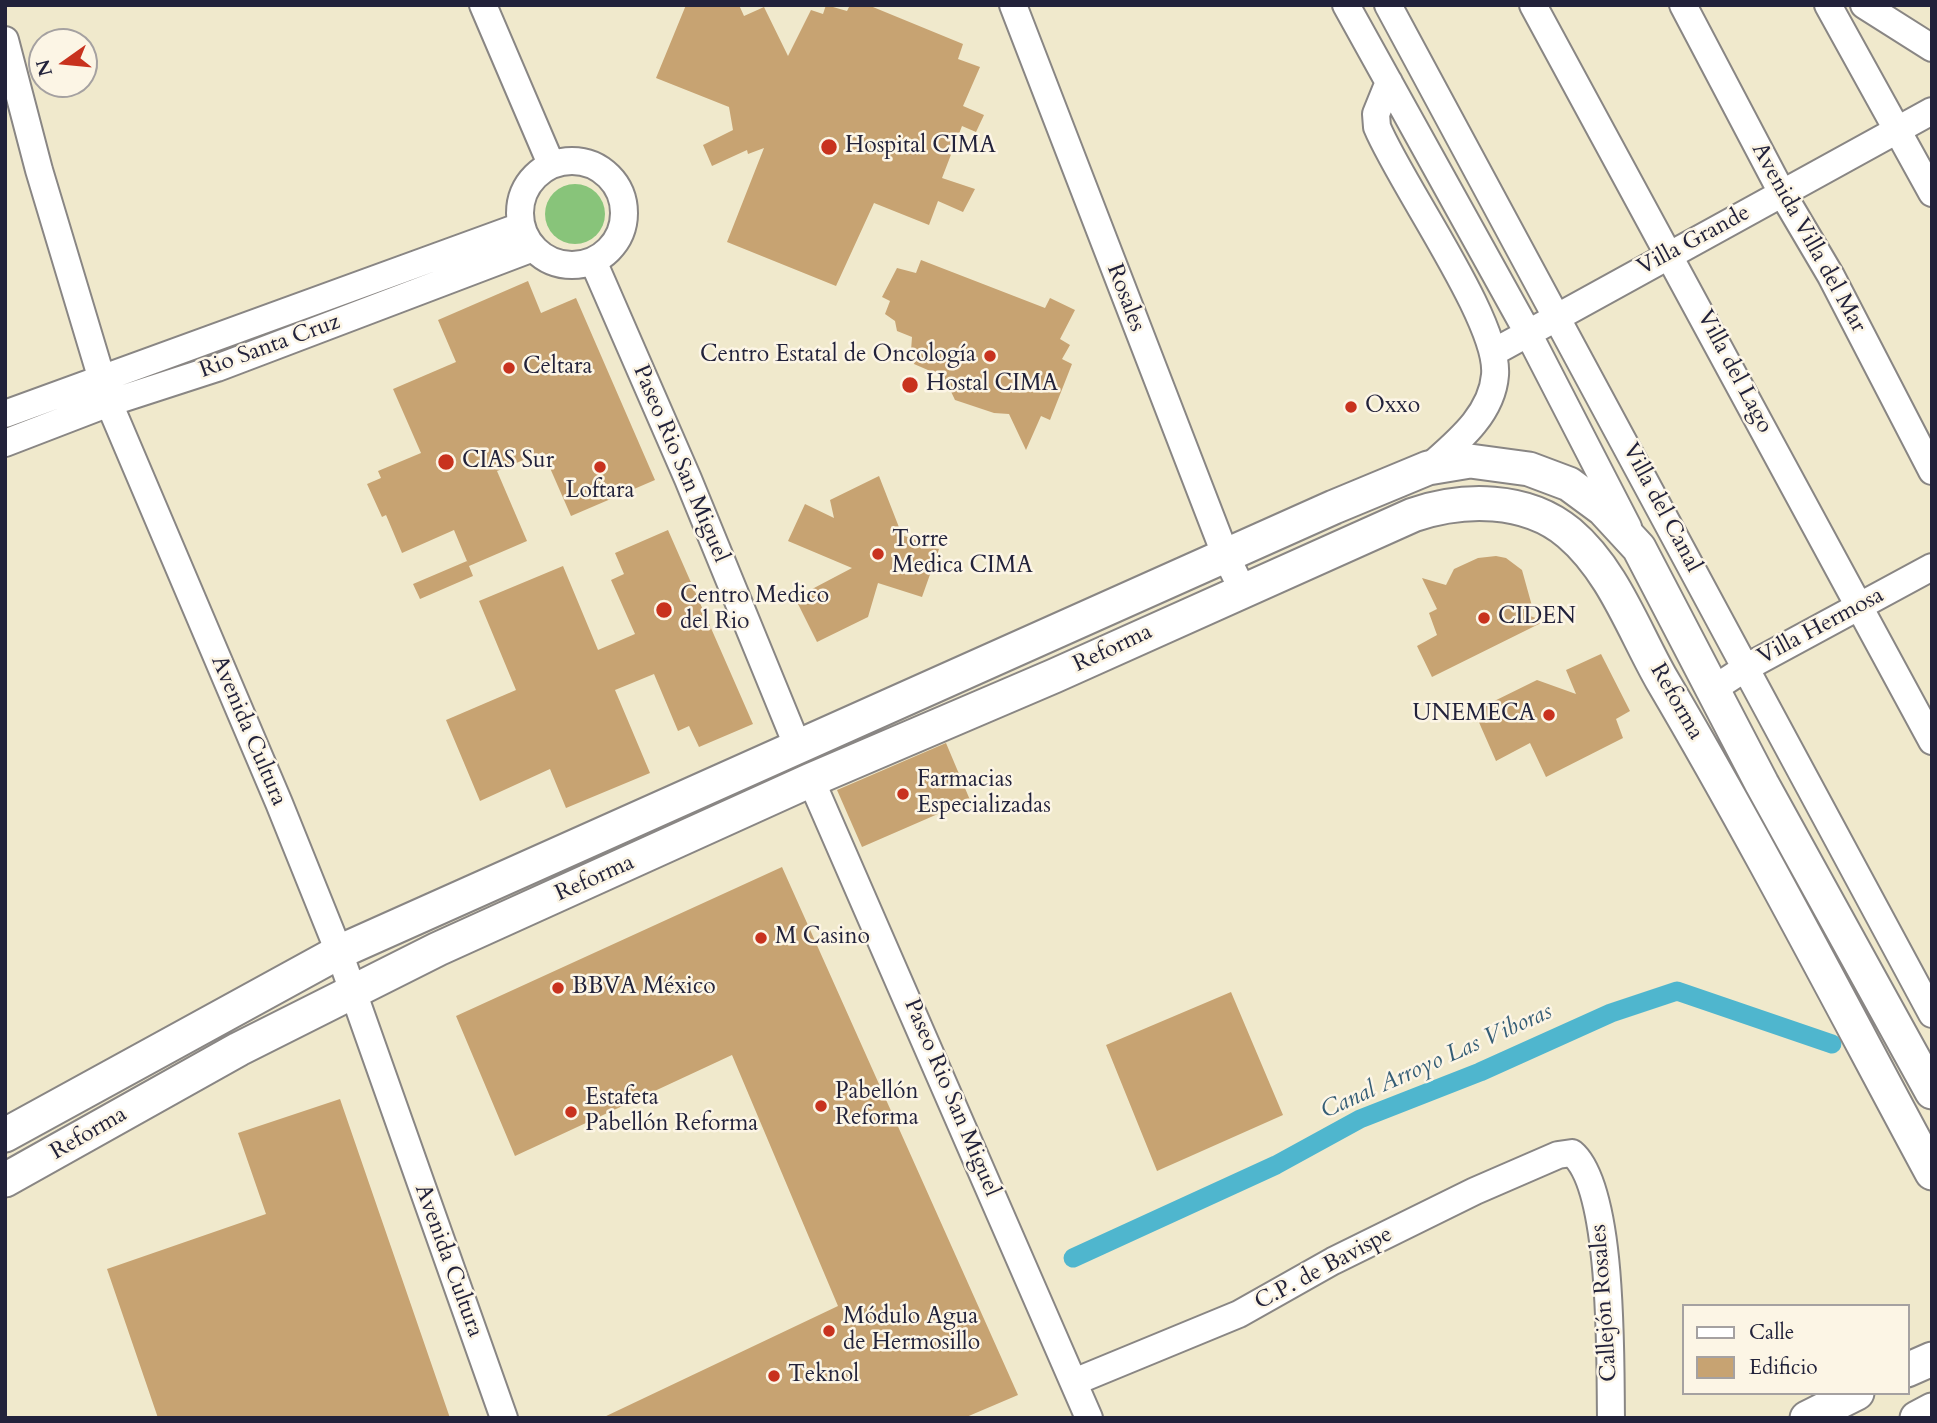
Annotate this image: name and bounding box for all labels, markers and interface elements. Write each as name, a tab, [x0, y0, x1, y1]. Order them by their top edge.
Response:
north arrow	[28, 28, 98, 98]
text: N	[30, 57, 59, 79]
place label: Hospital CIMA	[845, 133, 996, 161]
marker: Hospital CIMA	[819, 137, 839, 157]
street label: Avenida Villa del Mar	[1744, 138, 1872, 338]
street label: Villa Grande	[1633, 200, 1755, 282]
street label: Rosales	[1100, 260, 1150, 336]
street label: Villa del Lago	[1690, 306, 1778, 438]
street label: Rio Santa Cruz	[196, 309, 344, 385]
place label: Centro Estatal de Oncología	[700, 342, 976, 370]
marker: Centro Estatal de Oncología	[982, 348, 998, 364]
place label: Celtara	[523, 354, 592, 382]
marker: Celtara	[501, 360, 517, 376]
street label: Paseo Rio San Miguel	[626, 361, 734, 567]
place label: Hostal CIMA	[926, 371, 1058, 399]
marker: Hostal CIMA	[900, 375, 920, 395]
place label: Oxxo	[1365, 393, 1420, 421]
marker: Oxxo	[1343, 399, 1359, 415]
street label: Villa del Canal	[1615, 439, 1707, 577]
place label: CIAS Sur	[462, 448, 554, 476]
marker: CIAS Sur	[436, 452, 456, 472]
marker: Loftara	[592, 459, 608, 475]
place label: Loftara	[566, 478, 634, 506]
place label: Torre Medica CIMA	[892, 527, 1033, 581]
marker: Torre Medica CIMA	[870, 546, 886, 562]
street label: Villa Hermosa	[1753, 582, 1889, 672]
place label: Centro Medico del Rio	[680, 583, 829, 637]
marker: Centro Medico del Rio	[654, 600, 674, 620]
place label: CIDEN	[1498, 604, 1576, 632]
marker: CIDEN	[1476, 610, 1492, 626]
street label: Reforma	[1069, 619, 1157, 679]
street label: Avenida Cultura	[204, 652, 292, 810]
street label: Reforma	[1643, 659, 1709, 745]
place label: UNEMECA	[1413, 701, 1535, 729]
marker: UNEMECA	[1541, 707, 1557, 723]
place label: Farmacias Especializadas	[917, 767, 1051, 821]
marker: Farmacias Especializadas	[895, 786, 911, 802]
street label: Reforma	[551, 849, 639, 909]
place label: M Casino	[775, 924, 870, 952]
marker: M Casino	[753, 930, 769, 946]
place label: BBVA México	[572, 974, 716, 1002]
marker: BBVA México	[550, 980, 566, 996]
street label: Paseo Rio San Miguel	[897, 995, 1005, 1201]
water label: Canal Arroyo Las Viboras	[1317, 998, 1557, 1126]
place label: Pabellón Reforma	[835, 1079, 919, 1133]
place label: Estafeta Pabellón Reforma	[585, 1085, 758, 1139]
marker: Pabellón Reforma	[813, 1098, 829, 1114]
street label: Reforma	[46, 1101, 132, 1167]
marker: Estafeta Pabellón Reforma	[563, 1104, 579, 1120]
street label: Avenida Cultura	[408, 1181, 488, 1341]
street label: C.P. de Bavispe	[1250, 1221, 1398, 1317]
street label: Callejón Rosales	[1586, 1223, 1624, 1383]
place label: Módulo Agua de Hermosillo	[843, 1304, 980, 1358]
legend	[1682, 1304, 1909, 1395]
text: Calle	[1749, 1318, 1794, 1347]
marker: Módulo Agua de Hermosillo	[821, 1323, 837, 1339]
text: Edificio	[1749, 1353, 1818, 1382]
place label: Teknol	[788, 1362, 859, 1390]
marker: Teknol	[766, 1368, 782, 1384]

